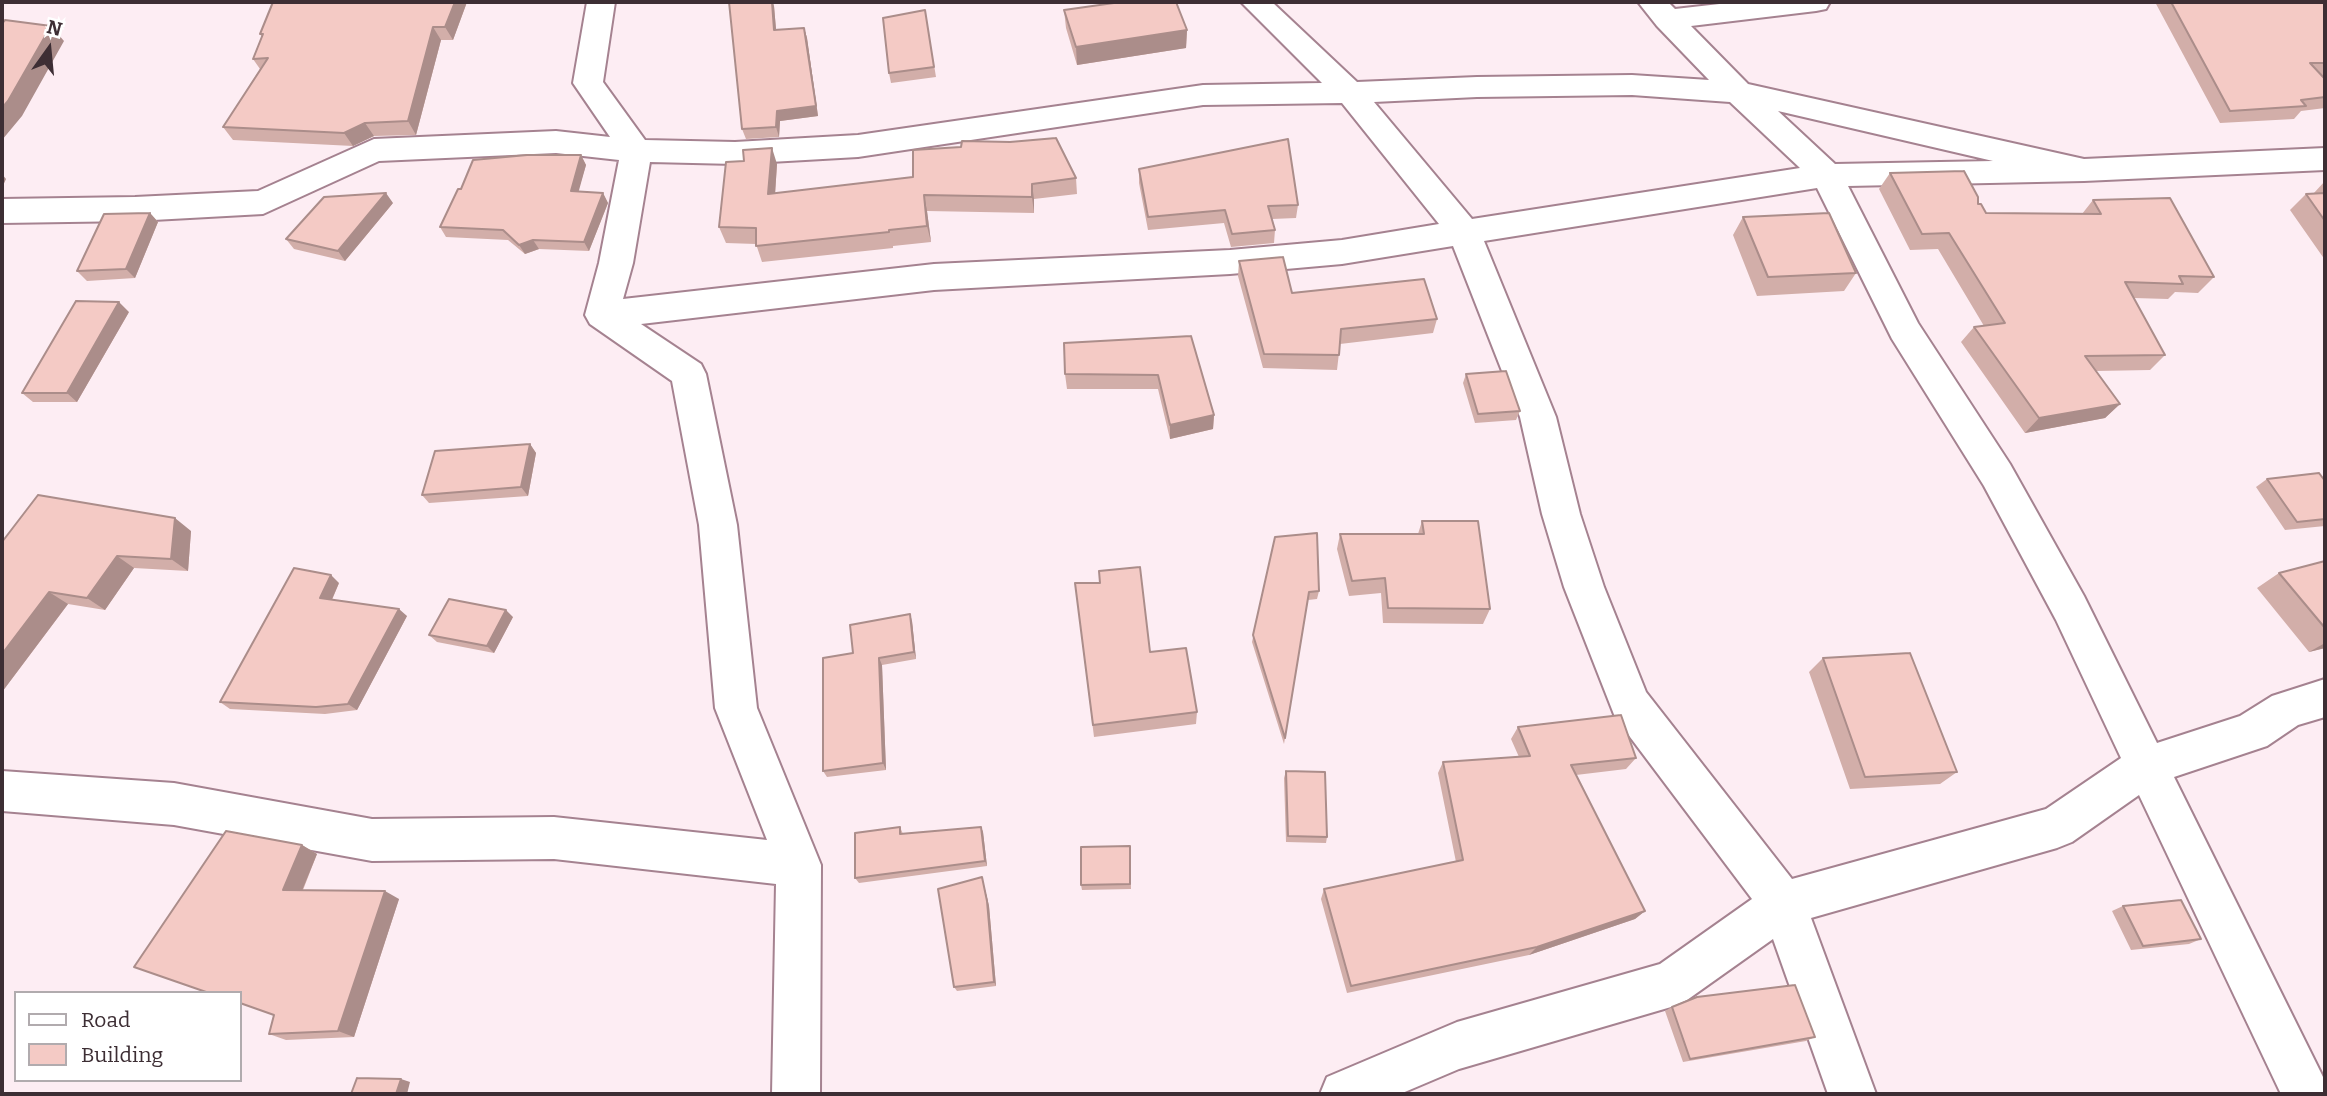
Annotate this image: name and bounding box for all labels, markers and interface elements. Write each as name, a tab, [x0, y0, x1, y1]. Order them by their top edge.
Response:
north arrow	[14, 14, 84, 84]
text: N	[44, 15, 65, 41]
legend	[14, 991, 242, 1082]
text: Road	[81, 1007, 130, 1033]
text: Building	[81, 1042, 163, 1068]

